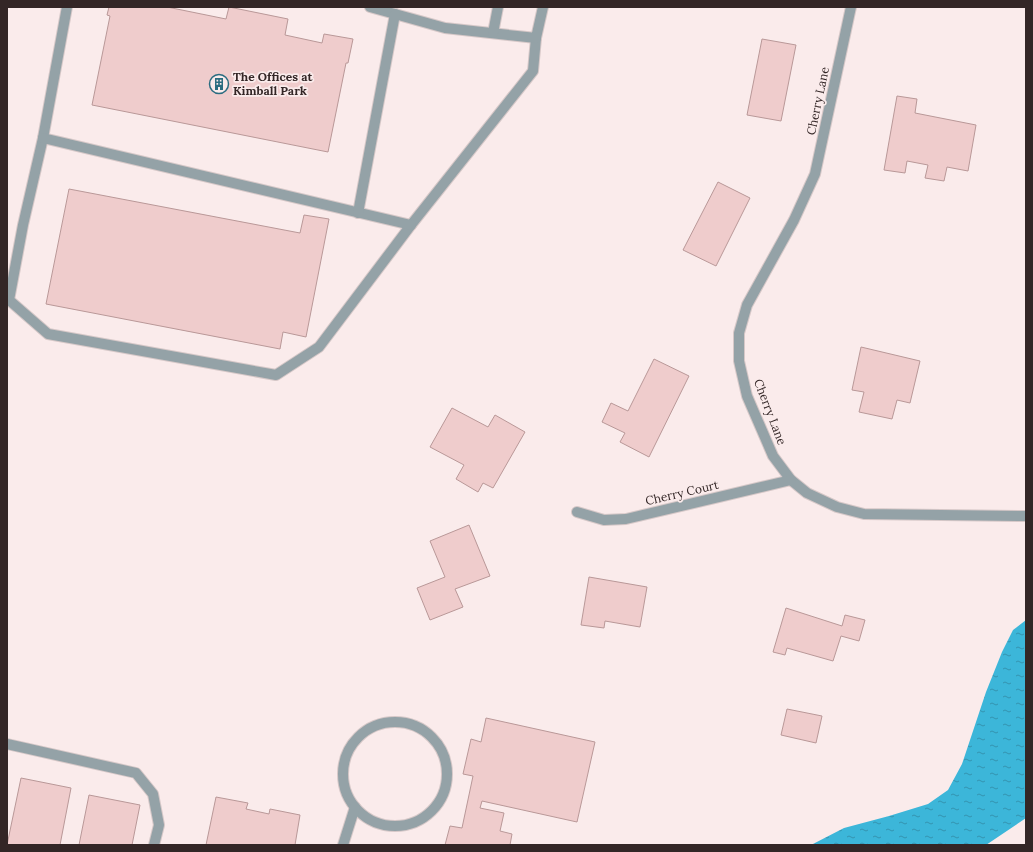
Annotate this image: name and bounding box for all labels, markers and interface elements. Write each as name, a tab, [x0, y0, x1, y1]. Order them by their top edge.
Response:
street label: Cherry Lane	[803, 65, 832, 136]
place label: The Offices at Kimball Park	[233, 69, 313, 98]
building icon: The Offices at Kimball Park	[208, 73, 230, 95]
street label: Cherry Lane	[751, 377, 790, 447]
street label: Cherry Court	[644, 477, 720, 508]

